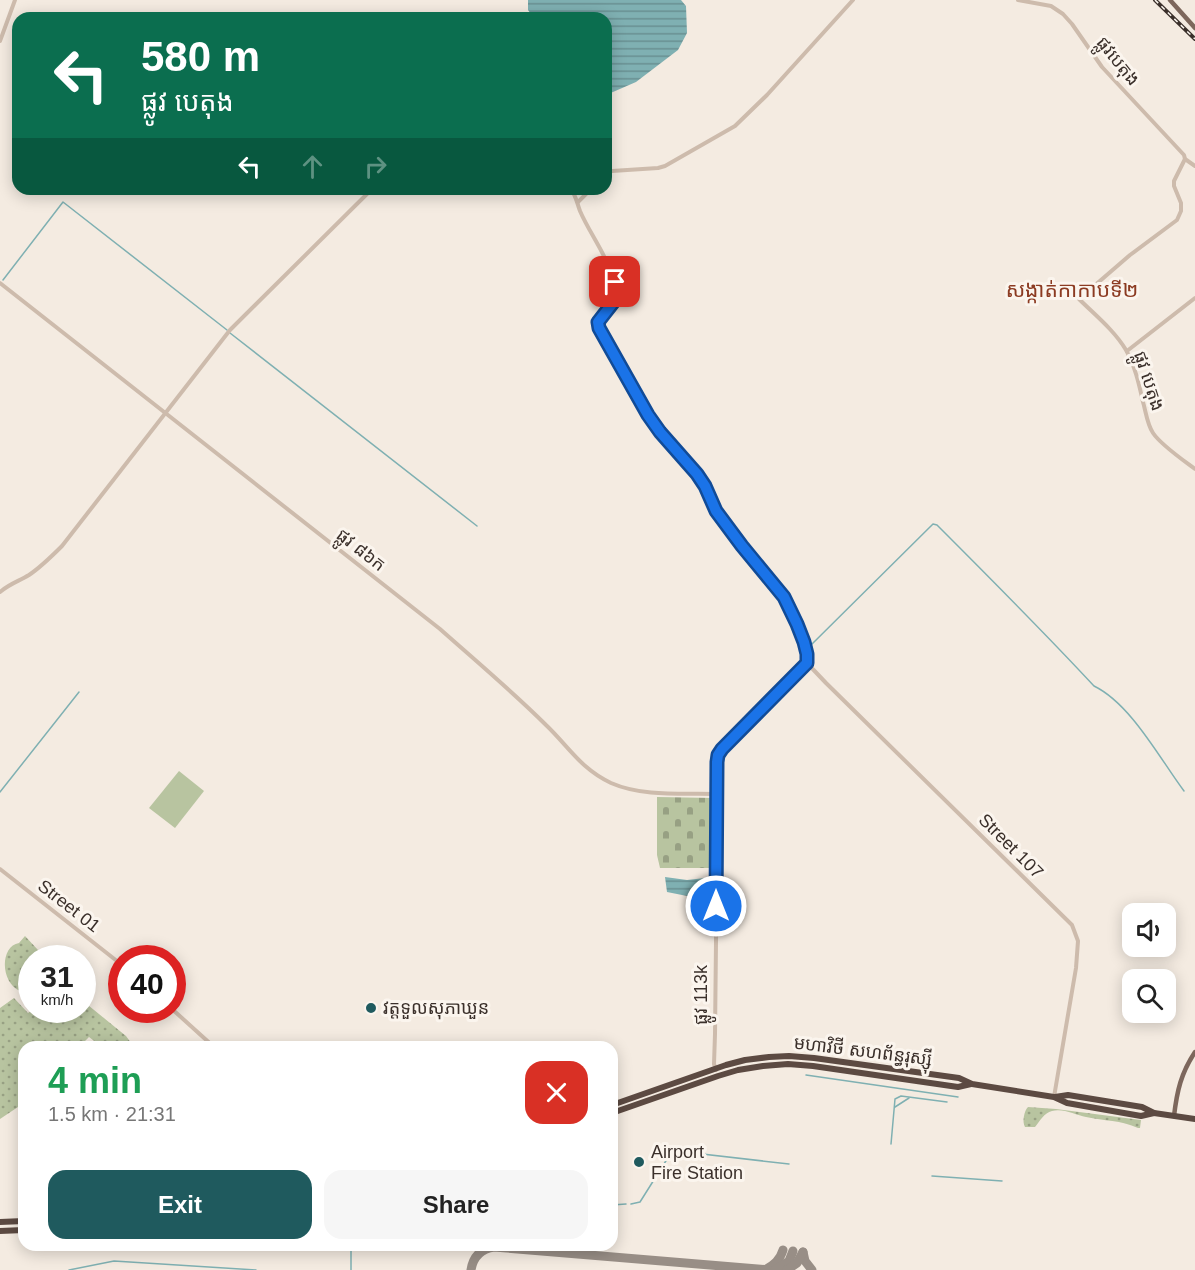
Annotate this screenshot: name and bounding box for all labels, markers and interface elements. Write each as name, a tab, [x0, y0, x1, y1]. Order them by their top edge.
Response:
text: 580 m	[141, 33, 260, 80]
street label: ផ្លូវបេតុង	[1087, 33, 1144, 93]
icon: left	[42, 36, 120, 114]
text: ផ្លូវ បេតុង	[141, 87, 234, 117]
icon: left	[233, 150, 266, 183]
icon: ahead	[296, 150, 329, 183]
icon: right	[359, 150, 392, 183]
pin	[589, 256, 640, 307]
icon: arrive	[598, 265, 631, 298]
district label: សង្កាត់កាកាបទី២	[1006, 278, 1138, 304]
street label: ផ្លូវ បេតុង	[1124, 349, 1168, 415]
street label: ផ្លូវ ៨៦ក	[329, 525, 389, 580]
street label: Street 107	[975, 810, 1047, 882]
position arrow	[684, 874, 748, 938]
street label: Street 01	[34, 876, 104, 936]
map controls	[1122, 903, 1176, 1023]
button: sound	[1122, 903, 1176, 957]
speed limit sign: 40	[108, 945, 186, 1023]
text: 31	[40, 960, 74, 993]
street label: ផ្លូវ 113k	[691, 964, 717, 1025]
button: search	[1122, 969, 1176, 1023]
text: km/h	[41, 991, 73, 1008]
place label: វត្តទួលសុភាឃួន	[383, 998, 489, 1020]
marker: វត្តទួលសុភាឃួន	[364, 1001, 378, 1015]
street label: មហាវិថី សហព័ន្ធរុស្ស៊ី	[792, 1031, 933, 1076]
text: 4 min	[48, 1060, 142, 1101]
button: close	[525, 1061, 588, 1124]
text: 1.5 km · 21:31	[48, 1103, 176, 1125]
place label: Airport Fire Station	[651, 1142, 743, 1183]
marker: Airport Fire Station	[632, 1155, 646, 1169]
button: Exit	[48, 1170, 312, 1239]
button: Share	[324, 1170, 588, 1239]

